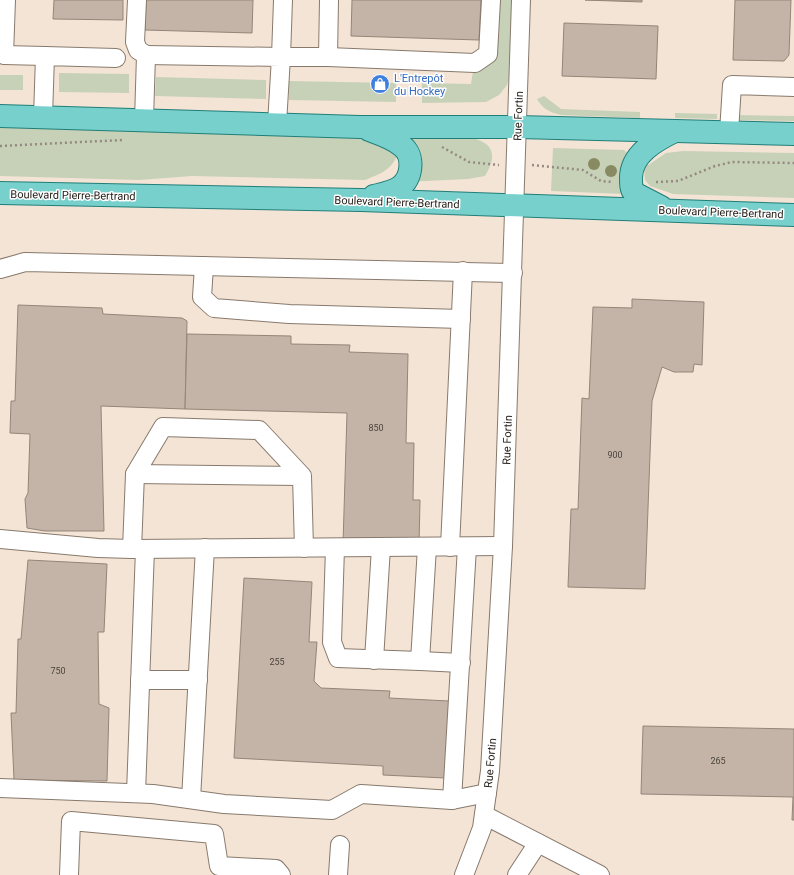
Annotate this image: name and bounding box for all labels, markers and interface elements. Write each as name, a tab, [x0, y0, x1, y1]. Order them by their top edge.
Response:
place label: L'Entrepôt du Hockey	[394, 72, 446, 98]
shop icon: L'Entrepôt du Hockey	[369, 73, 391, 95]
street label: Rue Fortin	[511, 91, 526, 141]
street label: Boulevard Pierre-Bertrand	[10, 188, 136, 203]
street label: Boulevard Pierre-Bertrand	[334, 194, 460, 211]
street label: Boulevard Pierre-Bertrand	[658, 204, 784, 221]
street label: Rue Fortin	[500, 415, 515, 465]
house number: 850	[368, 423, 384, 433]
house number: 900	[607, 450, 623, 460]
house number: 255	[269, 657, 285, 667]
house number: 750	[50, 666, 66, 676]
street label: Rue Fortin	[482, 738, 499, 789]
house number: 265	[710, 756, 726, 766]

